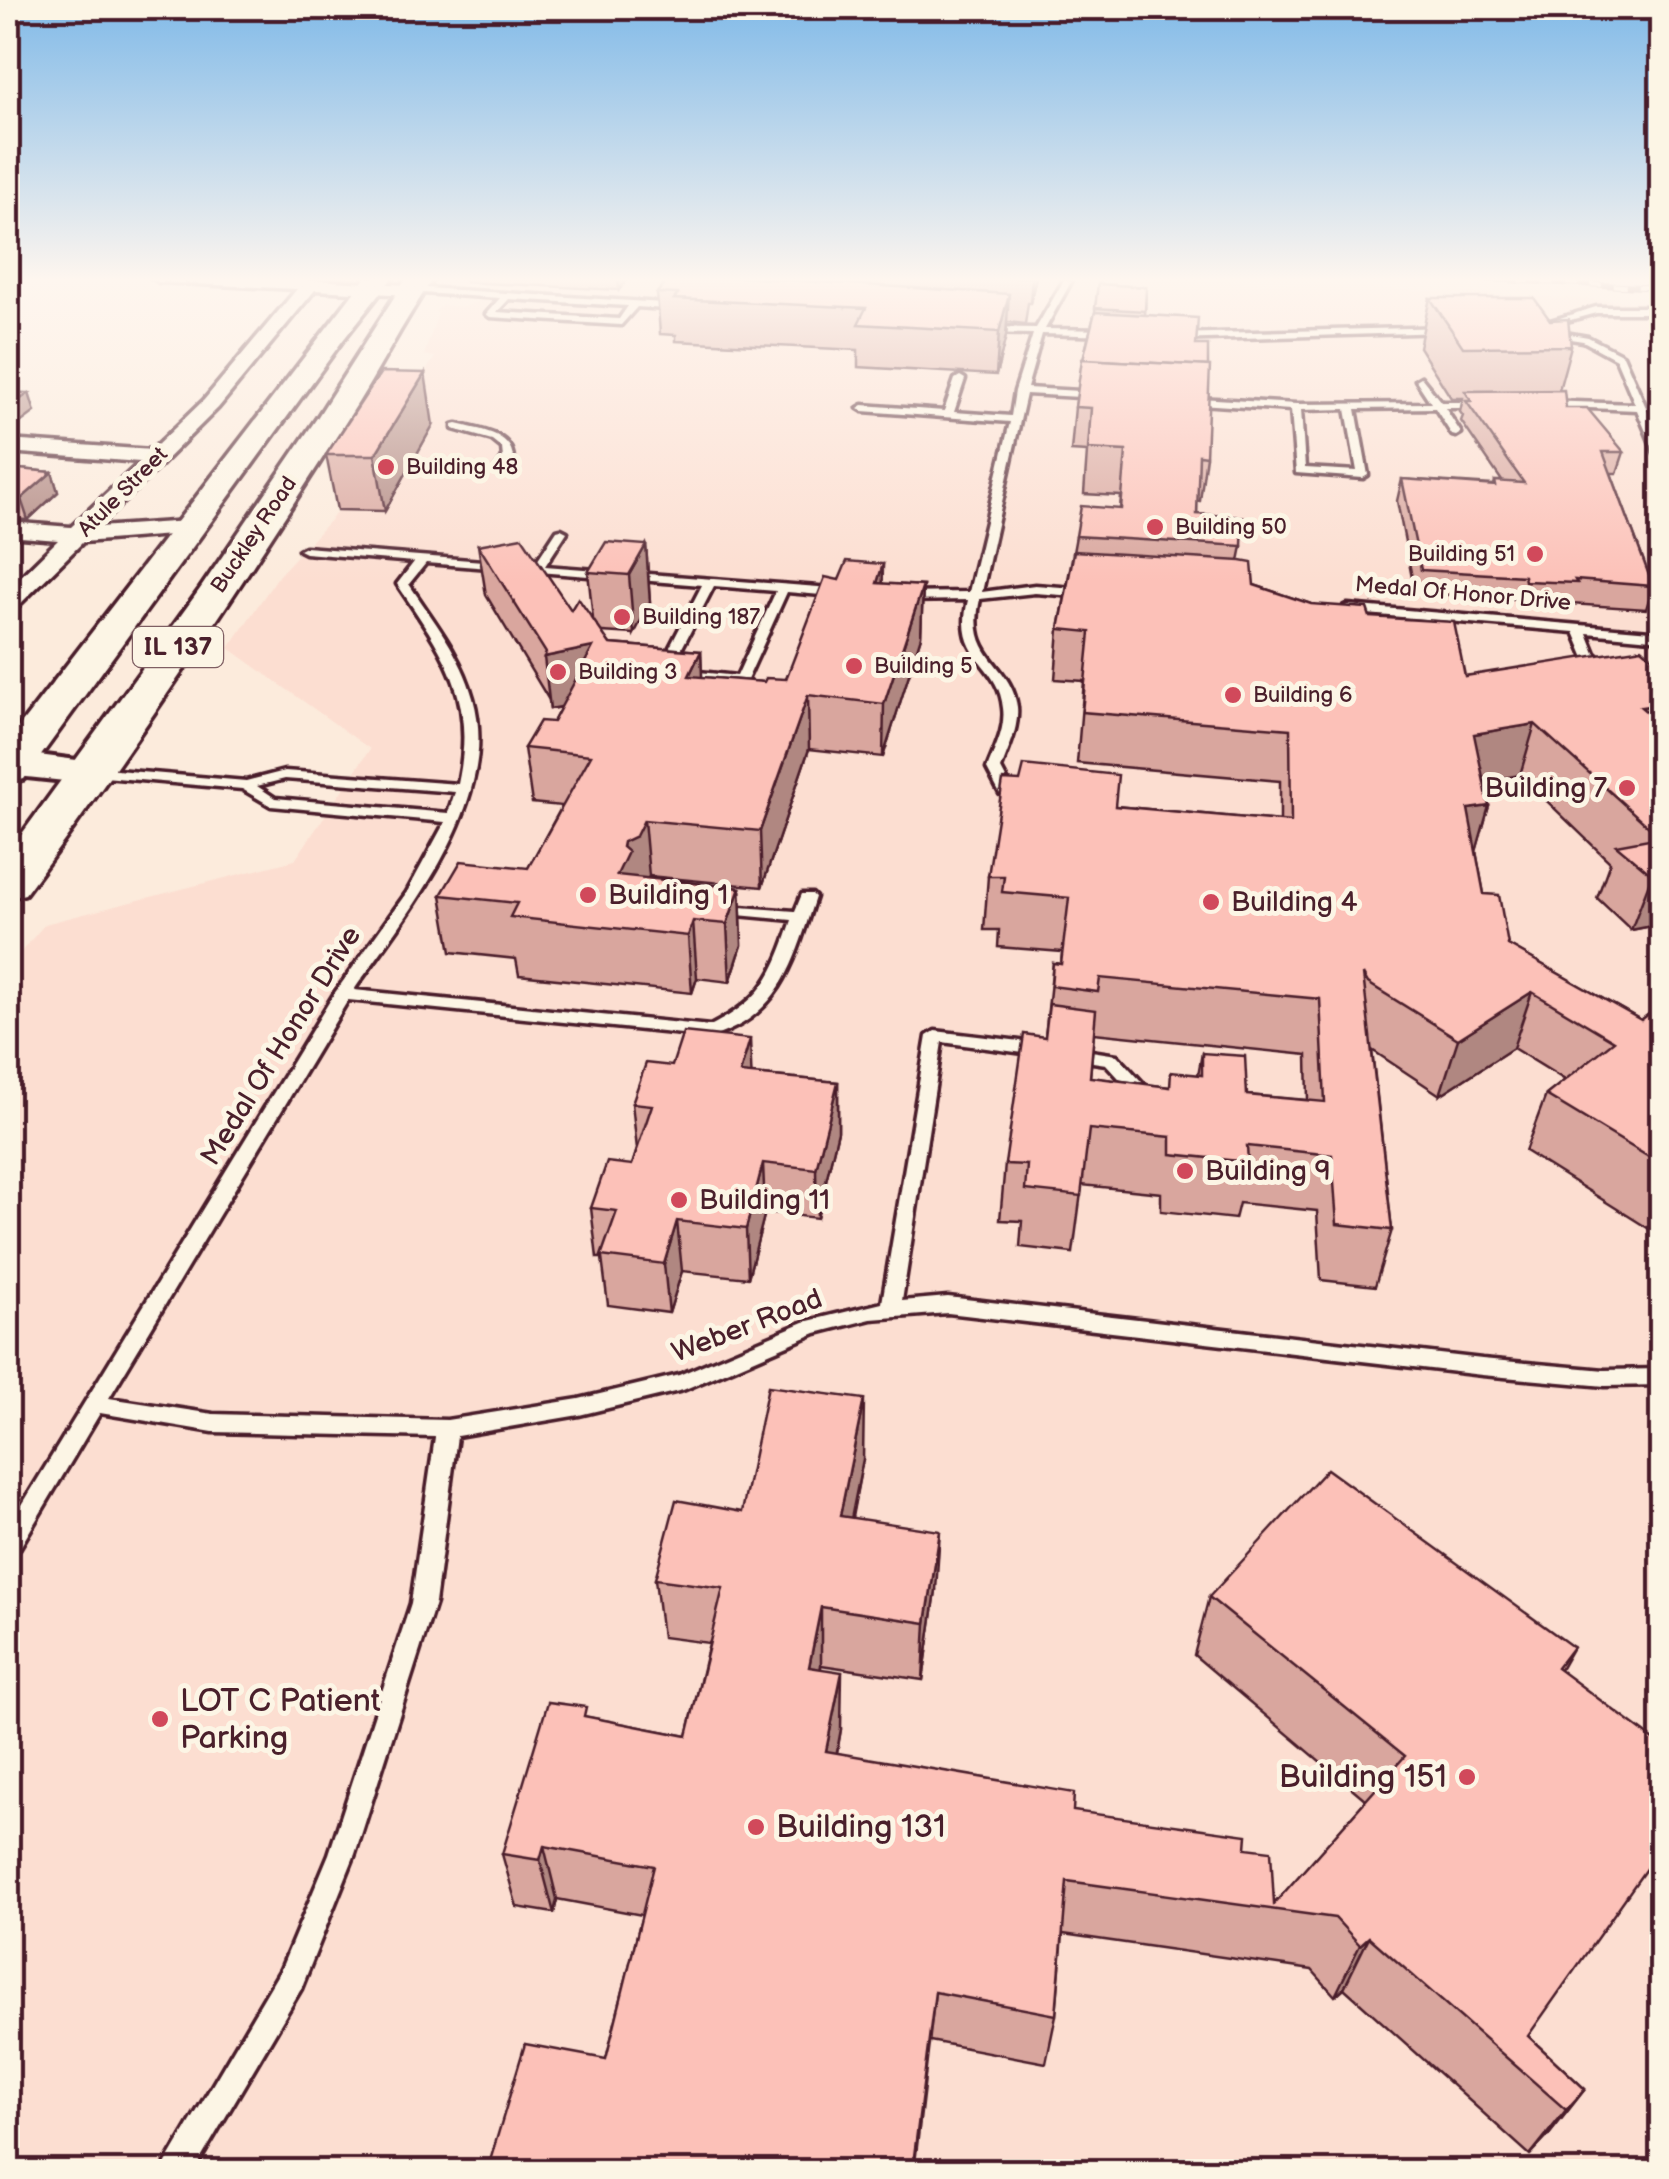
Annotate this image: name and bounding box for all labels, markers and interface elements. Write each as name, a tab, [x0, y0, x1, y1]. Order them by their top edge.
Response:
street label: Atule Street	[72, 441, 174, 543]
place label: Building 48	[406, 454, 518, 481]
marker: Building 48	[375, 456, 397, 478]
street label: Buckley Road	[205, 471, 303, 599]
place label: Building 50	[1175, 514, 1287, 541]
marker: Building 50	[1144, 516, 1166, 538]
place label: Building 51	[1408, 541, 1515, 568]
marker: Building 51	[1524, 543, 1546, 565]
street label: Medal Of Honor Drive	[1354, 571, 1572, 617]
place label: Building 187	[642, 604, 760, 631]
marker: Building 187	[611, 606, 633, 628]
road number: IL 137	[133, 627, 223, 667]
place label: Building 5	[874, 653, 973, 680]
marker: Building 5	[843, 655, 865, 677]
place label: Building 3	[578, 659, 678, 686]
marker: Building 3	[547, 661, 569, 683]
place label: Building 6	[1253, 682, 1352, 709]
marker: Building 6	[1222, 684, 1244, 706]
place label: Building 7	[1484, 772, 1607, 805]
marker: Building 7	[1616, 777, 1638, 799]
place label: Building 1	[608, 879, 728, 912]
marker: Building 1	[577, 884, 599, 906]
place label: Building 4	[1231, 886, 1358, 919]
marker: Building 4	[1200, 891, 1222, 913]
street label: Medal Of Honor Drive	[194, 920, 368, 1172]
place label: Building 9	[1205, 1155, 1331, 1188]
marker: Building 9	[1174, 1160, 1196, 1182]
place label: Building 11	[699, 1184, 830, 1217]
marker: Building 11	[668, 1189, 690, 1211]
street label: Weber Road	[667, 1282, 827, 1370]
place label: LOT C Patient Parking	[180, 1682, 381, 1758]
marker: LOT C Patient Parking	[149, 1708, 171, 1730]
place label: Building 151	[1279, 1758, 1447, 1797]
marker: Building 151	[1456, 1766, 1478, 1788]
place label: Building 131	[776, 1808, 946, 1847]
marker: Building 131	[745, 1816, 767, 1838]

